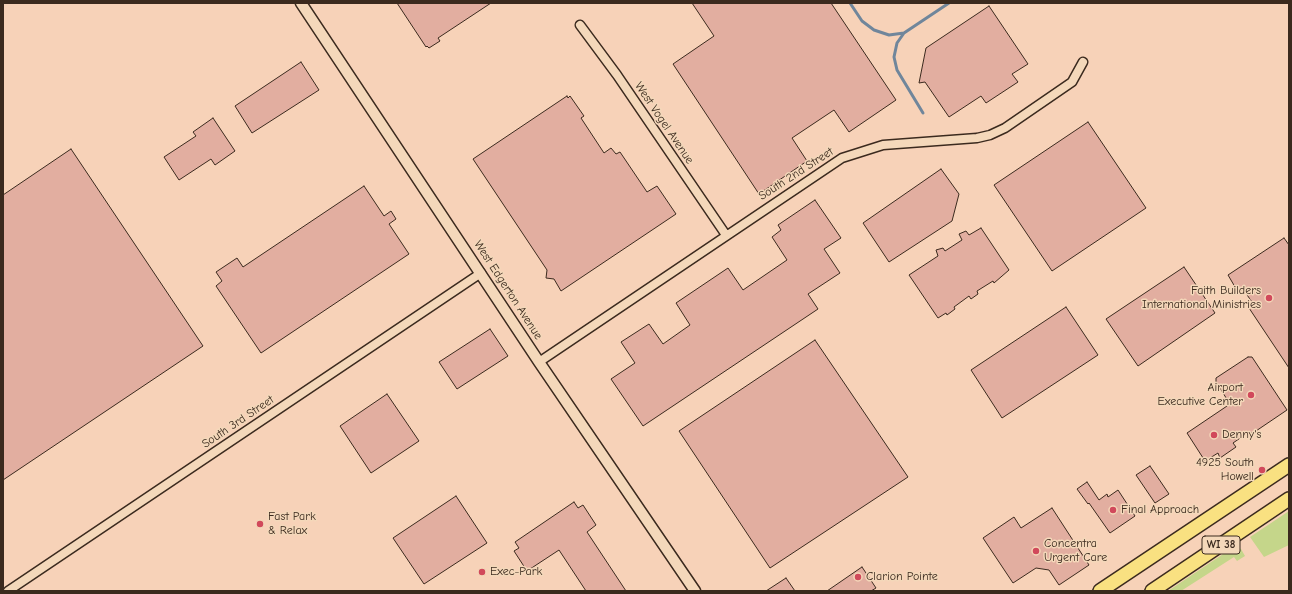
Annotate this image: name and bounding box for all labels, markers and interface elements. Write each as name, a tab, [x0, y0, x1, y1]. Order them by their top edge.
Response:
street label: West Vogel Avenue	[631, 79, 697, 167]
street label: South 2nd Street	[756, 144, 836, 204]
street label: West Edgerton Avenue	[471, 238, 545, 342]
place label: Faith Builders International Ministries	[1142, 284, 1261, 312]
marker: Faith Builders International Ministries	[1264, 293, 1274, 303]
place label: Airport Executive Center	[1158, 381, 1243, 409]
marker: Airport Executive Center	[1246, 390, 1256, 400]
street label: South 3rd Street	[199, 393, 277, 451]
place label: Denny's	[1222, 428, 1262, 442]
marker: Denny's	[1209, 430, 1219, 440]
place label: 4925 South Howell	[1196, 456, 1254, 484]
marker: 4925 South Howell	[1257, 465, 1267, 475]
place label: Final Approach	[1121, 503, 1199, 517]
marker: Final Approach	[1108, 505, 1118, 515]
place label: Fast Park & Relax	[268, 510, 316, 538]
marker: Fast Park & Relax	[255, 519, 265, 529]
road number: WI 38	[1202, 536, 1240, 554]
place label: Concentra Urgent Care	[1044, 537, 1107, 565]
marker: Concentra Urgent Care	[1031, 546, 1041, 556]
place label: Exec-Park	[490, 565, 542, 579]
marker: Exec-Park	[477, 567, 487, 577]
place label: Clarion Pointe	[866, 570, 938, 584]
marker: Clarion Pointe	[853, 572, 863, 582]

